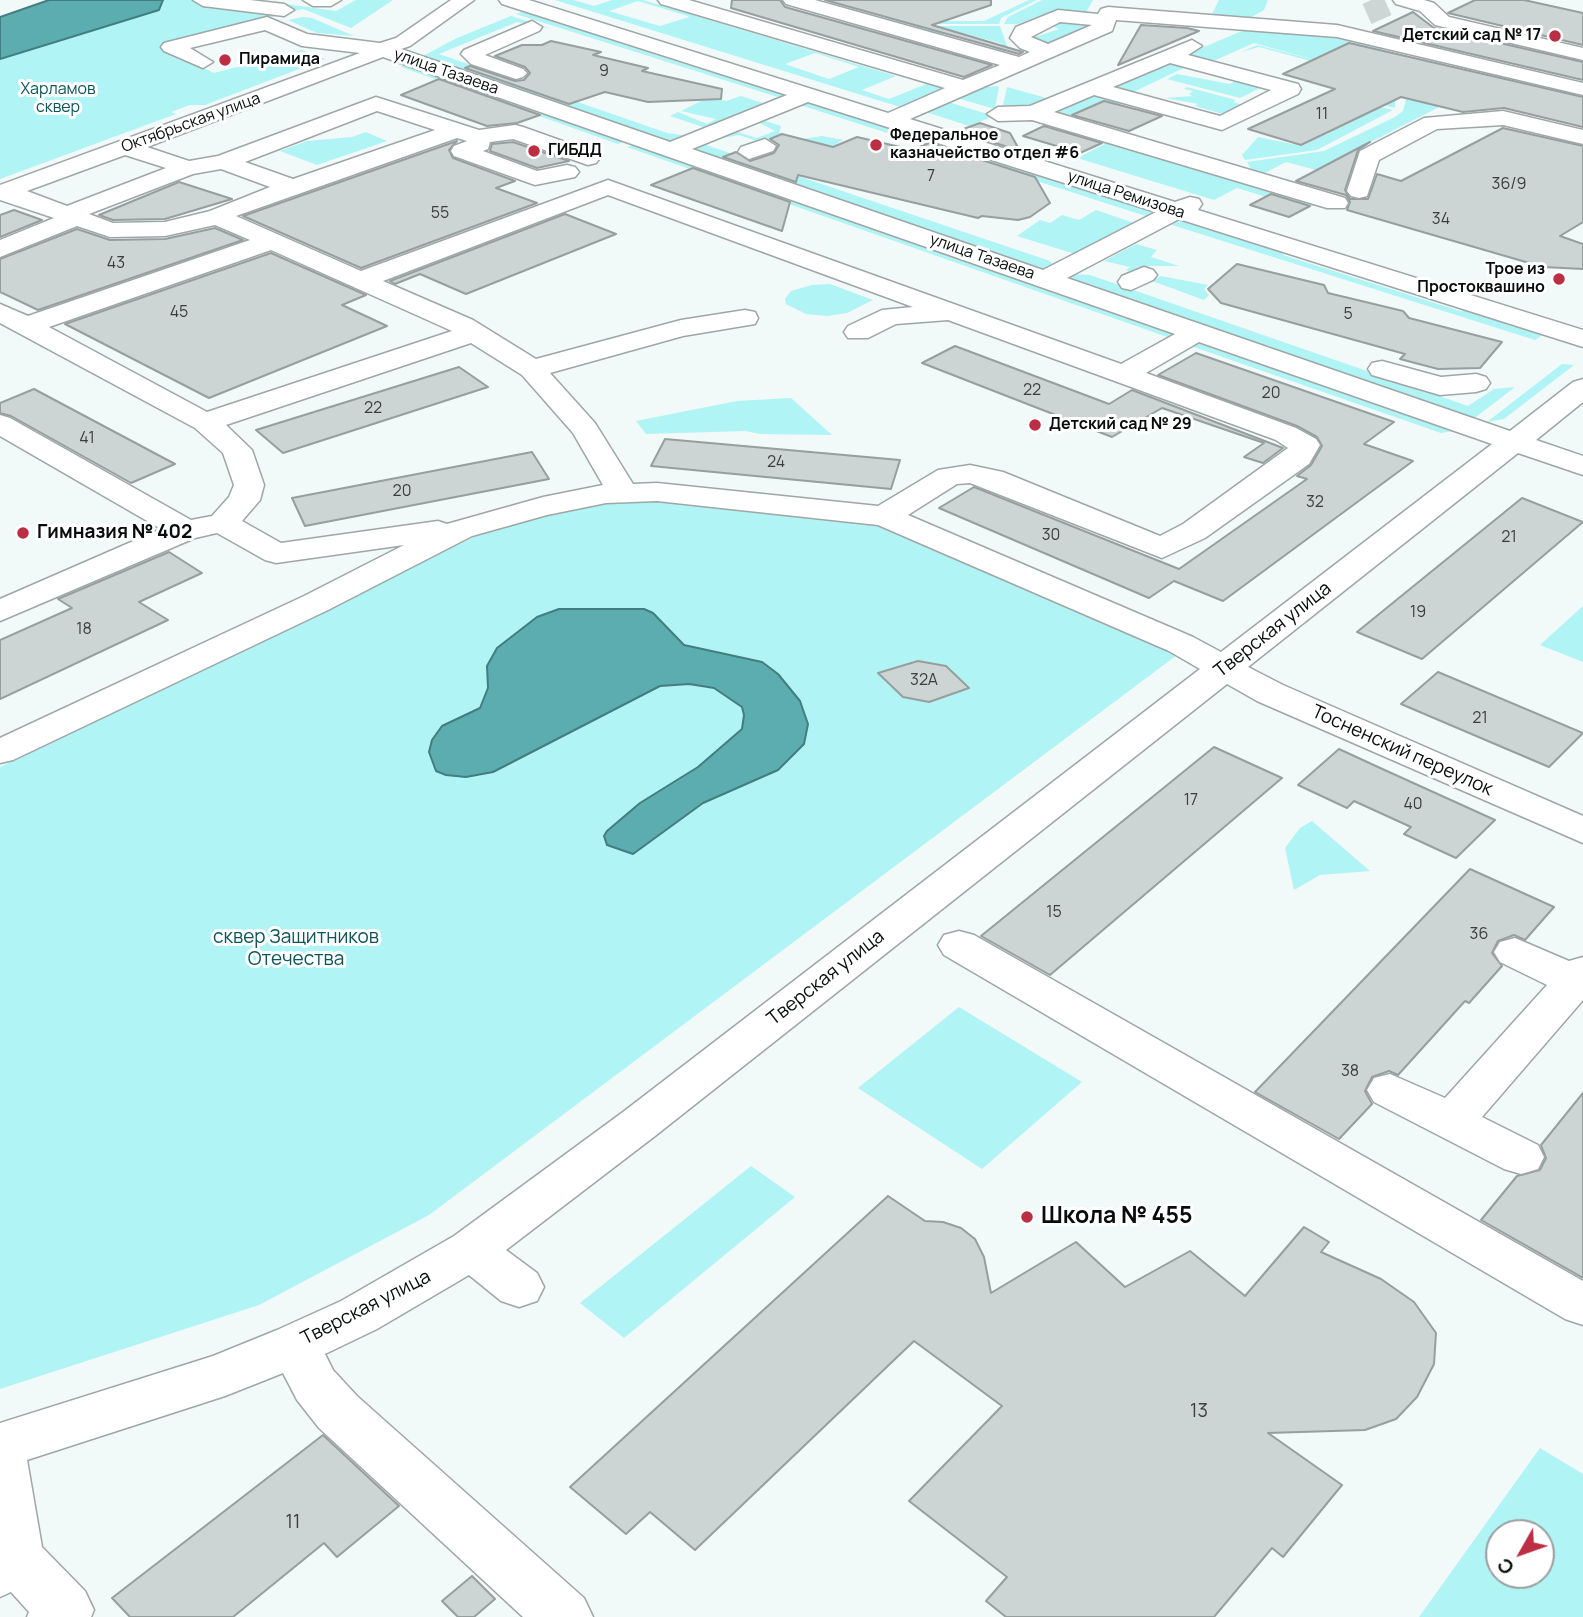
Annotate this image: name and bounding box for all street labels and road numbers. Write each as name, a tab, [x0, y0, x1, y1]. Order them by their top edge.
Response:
street label: улица Тазаева	[391, 45, 501, 99]
street label: Октябрьская улица	[119, 89, 263, 157]
street label: улица Ремизова	[1065, 167, 1187, 223]
street label: улица Тазаева	[927, 230, 1037, 284]
street label: Тверская улица	[1210, 577, 1336, 683]
street label: Тосненский переулок	[1308, 701, 1496, 801]
street label: Тверская улица	[763, 925, 889, 1031]
street label: Тверская улица	[297, 1266, 435, 1350]

